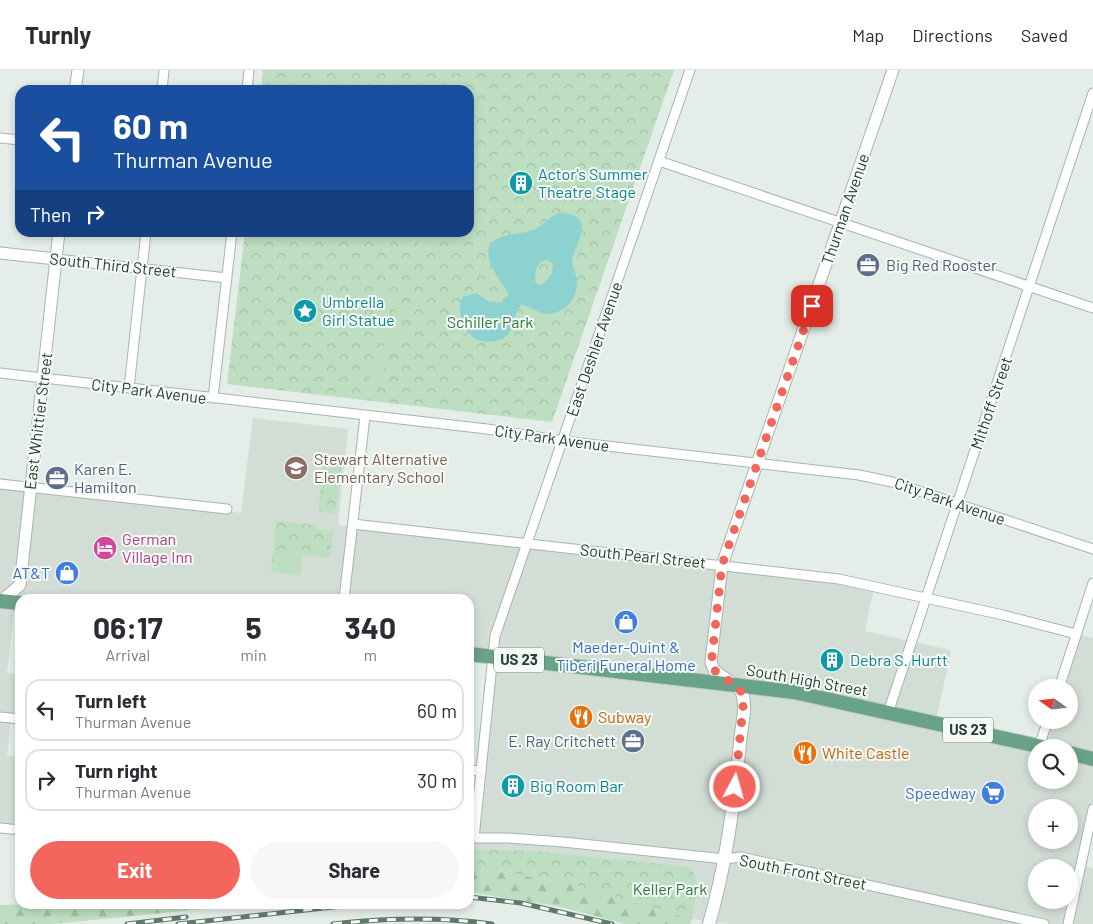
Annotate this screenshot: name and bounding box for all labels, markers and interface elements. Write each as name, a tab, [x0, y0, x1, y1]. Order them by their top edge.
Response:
text: Turnly	[25, 20, 91, 49]
text: Map	[852, 24, 884, 46]
text: Directions	[912, 24, 993, 46]
text: Saved	[1021, 24, 1068, 46]
text: 60 m	[113, 104, 188, 146]
icon: left	[30, 105, 95, 170]
text: Thurman Avenue	[113, 146, 273, 172]
street label: Thurman Avenue	[817, 151, 872, 267]
place label: Actor's Summer Theatre Stage	[538, 164, 648, 201]
building icon: Actor's Summer Theatre Stage	[508, 170, 534, 196]
icon: right	[81, 200, 109, 228]
text: Then	[30, 203, 71, 226]
street label: South Third Street	[49, 248, 177, 281]
office icon: Big Red Rooster	[855, 252, 881, 278]
place label: Big Red Rooster	[886, 255, 997, 274]
street label: East Deshler Avenue	[562, 279, 626, 419]
pin	[791, 285, 833, 327]
place label: Umbrella Girl Statue	[322, 292, 395, 329]
icon: arrive	[798, 292, 826, 320]
place icon: Umbrella Girl Statue	[292, 298, 318, 324]
park label: Schiller Park	[447, 312, 533, 331]
street label: East Whittier Street	[20, 351, 55, 491]
street label: Mithoff Street	[966, 354, 1015, 452]
street label: City Park Avenue	[90, 374, 208, 407]
street label: City Park Avenue	[493, 420, 611, 455]
place label: Stewart Alternative Elementary School	[314, 449, 448, 486]
school or university icon: Stewart Alternative Elementary School	[283, 455, 309, 481]
place label: Karen E. Hamilton	[74, 459, 137, 496]
office icon: Karen E. Hamilton	[44, 465, 70, 491]
street label: City Park Avenue	[892, 473, 1008, 528]
place label: German Village Inn	[122, 529, 193, 566]
hotel icon: German Village Inn	[92, 535, 118, 561]
street label: South Pearl Street	[579, 539, 707, 572]
shop icon: AT&T	[54, 560, 80, 586]
place label: AT&T	[13, 563, 50, 582]
text: 06:17	[93, 609, 163, 645]
text: 5	[245, 609, 262, 645]
text: 340	[345, 609, 396, 645]
shop icon: Maeder-Quint & Tiberi Funeral Home	[613, 609, 639, 635]
place label: Maeder-Quint & Tiberi Funeral Home	[556, 637, 696, 674]
text: Arrival	[105, 645, 150, 664]
text: min	[241, 645, 267, 664]
text: m	[364, 645, 377, 664]
building icon: Debra S. Hurtt	[819, 647, 845, 673]
road number: US 23	[494, 648, 544, 672]
place label: Debra S. Hurtt	[850, 650, 948, 669]
street label: South High Street	[745, 659, 869, 700]
north arrow	[1028, 679, 1078, 729]
map controls	[1028, 679, 1078, 909]
text: Turn left	[75, 689, 146, 712]
icon: left	[32, 696, 60, 724]
text: 60 m	[417, 699, 457, 722]
restaurant icon: Subway	[568, 704, 594, 730]
place label: Subway	[598, 707, 652, 726]
text: Thurman Avenue	[75, 712, 191, 731]
road number: US 23	[943, 718, 993, 742]
office icon: E. Ray Critchett	[620, 728, 646, 754]
place label: E. Ray Critchett	[508, 731, 616, 750]
button: search	[1028, 739, 1078, 789]
restaurant icon: White Castle	[792, 740, 818, 766]
place label: White Castle	[822, 743, 910, 762]
text: Turn right	[75, 759, 157, 782]
position arrow	[708, 760, 760, 812]
icon: right	[32, 766, 60, 794]
text: 30 m	[417, 769, 457, 792]
building icon: Big Room Bar	[500, 773, 526, 799]
place label: Big Room Bar	[530, 776, 624, 795]
supermarket icon: Speedway	[980, 780, 1006, 806]
text: Thurman Avenue	[75, 782, 191, 801]
place label: Speedway	[905, 783, 977, 802]
button: +	[1028, 799, 1078, 849]
button: Exit	[30, 841, 240, 899]
button: Share	[250, 841, 459, 899]
street label: South Front Street	[738, 850, 868, 893]
button: −	[1028, 859, 1078, 909]
park label: Keller Park	[633, 879, 707, 898]

